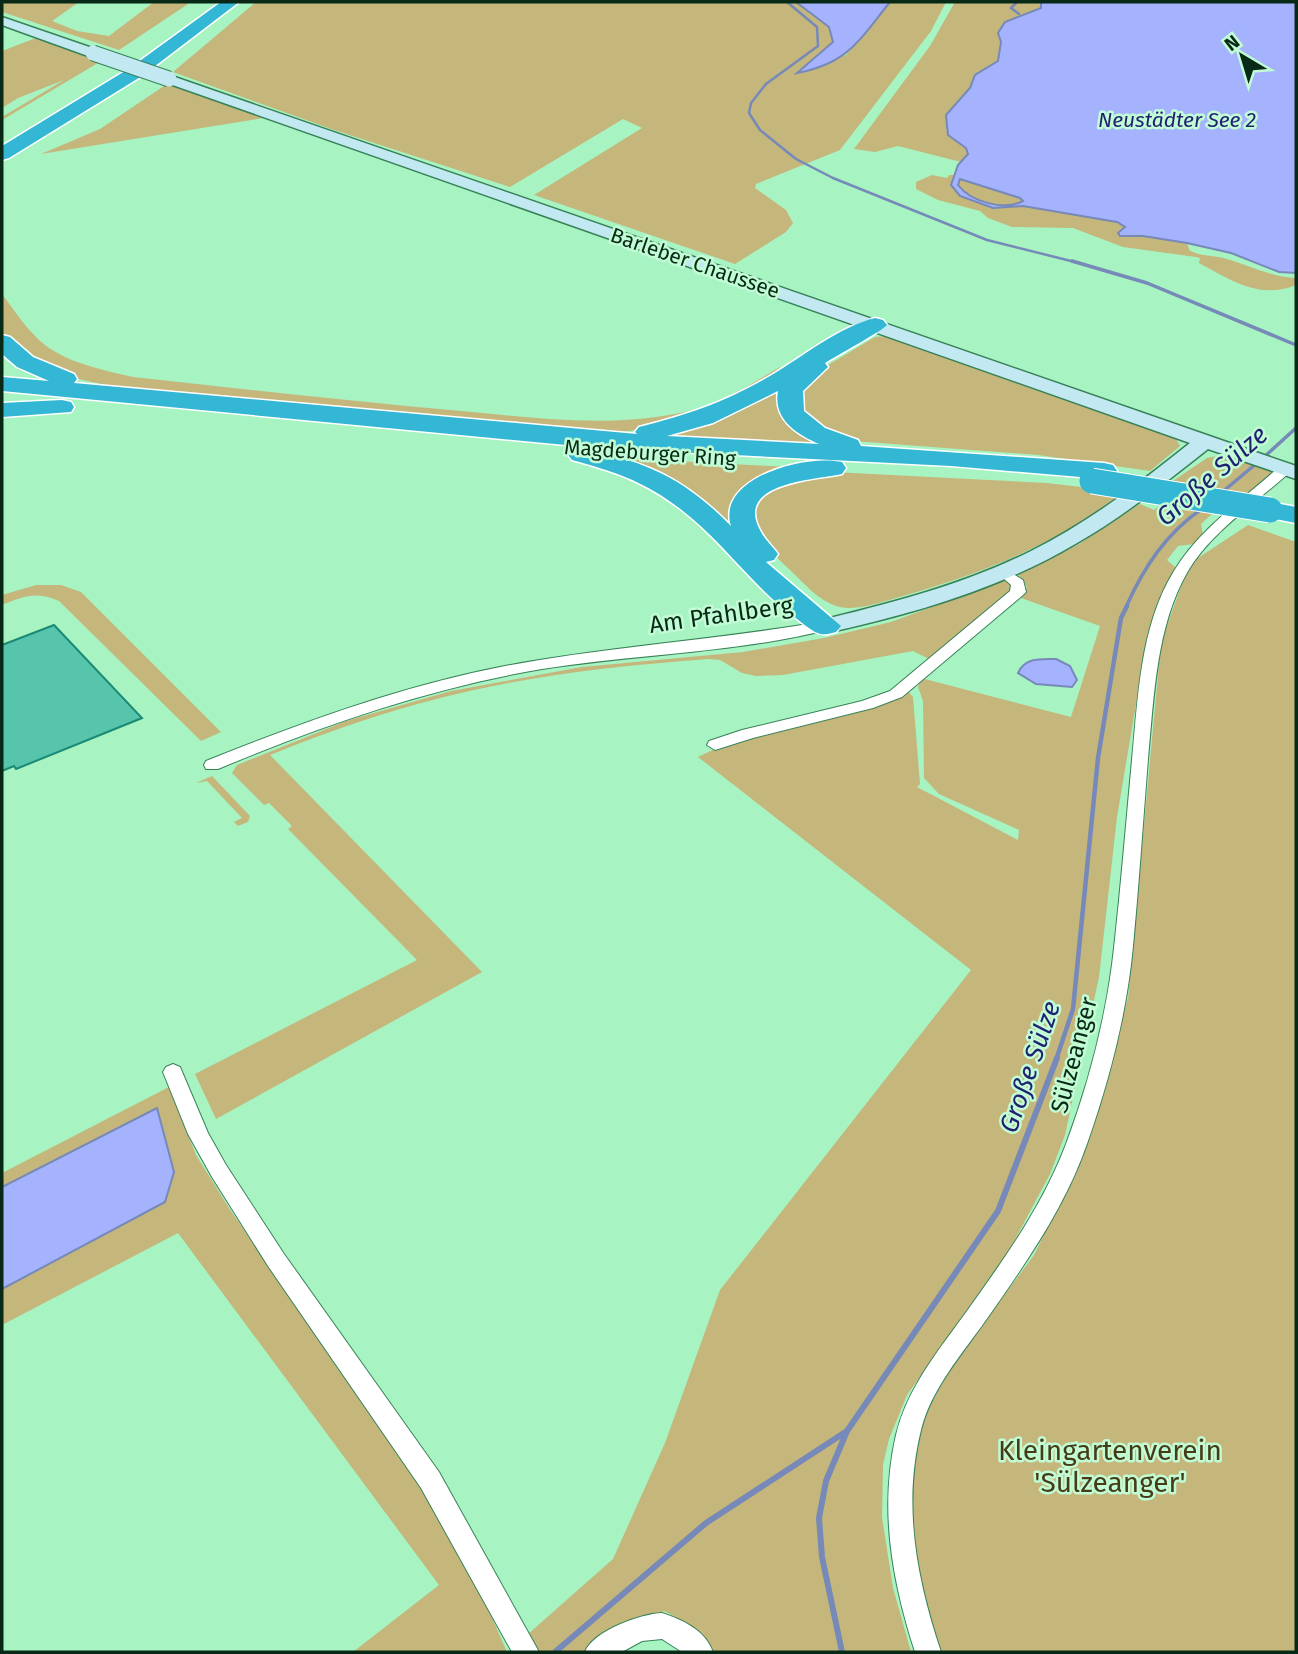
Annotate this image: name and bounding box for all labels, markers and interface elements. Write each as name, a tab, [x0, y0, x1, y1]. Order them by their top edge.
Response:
north arrow	[1207, 21, 1277, 91]
text: N	[1220, 30, 1244, 56]
water label: Neustädter See 2	[1098, 107, 1256, 133]
street label: Barleber Chaussee	[607, 222, 783, 304]
water label: Große Sülze	[1150, 419, 1274, 533]
street label: Magdeburger Ring	[563, 434, 737, 472]
street label: Am Pfahlberg	[647, 591, 795, 639]
street label: Sülzeanger	[1045, 993, 1103, 1116]
water label: Große Sülze	[993, 997, 1067, 1137]
park label: Kleingartenverein 'Sülzeanger'	[998, 1434, 1222, 1499]

